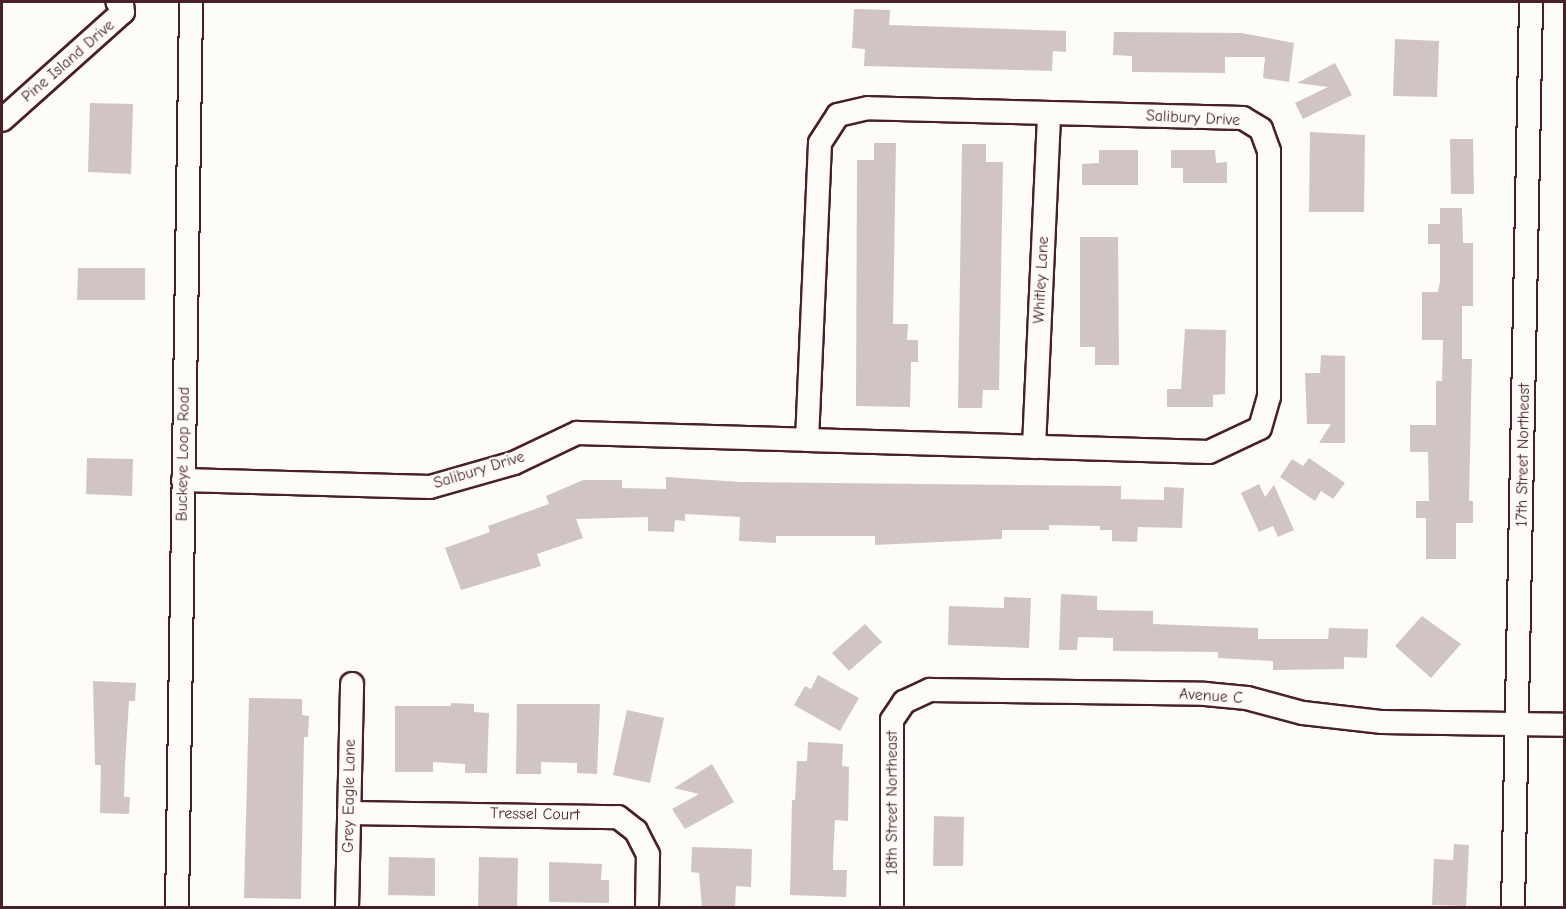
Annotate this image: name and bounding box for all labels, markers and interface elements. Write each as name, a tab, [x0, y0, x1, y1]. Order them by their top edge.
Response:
street label: Pine Island Drive	[18, 16, 118, 106]
street label: Salibury Drive	[1145, 106, 1241, 130]
street label: Whitley Lane	[1029, 236, 1053, 324]
street label: 17th Street Northeast	[1512, 383, 1534, 527]
street label: Buckeye Loop Road	[172, 387, 194, 521]
street label: Salibury Drive	[431, 447, 527, 493]
street label: Avenue C	[1178, 684, 1244, 708]
street label: 18th Street Northeast	[882, 731, 902, 875]
street label: Grey Eagle Lane	[338, 739, 360, 853]
street label: Tressel Court	[490, 804, 580, 824]

